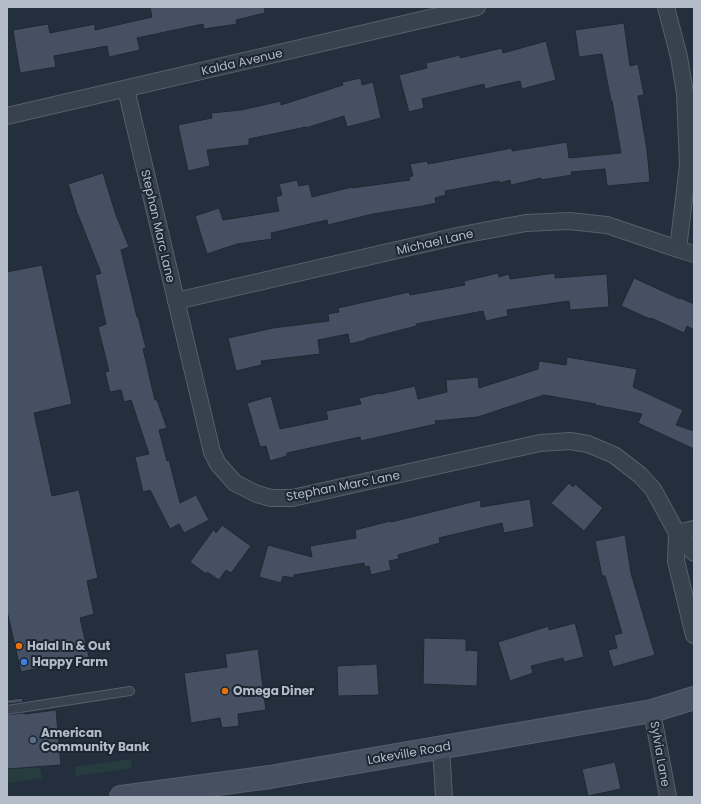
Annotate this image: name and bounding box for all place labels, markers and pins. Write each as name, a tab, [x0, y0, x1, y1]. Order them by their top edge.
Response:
place label: Halal In & Out	[27, 637, 111, 654]
marker: Halal In & Out	[14, 641, 24, 651]
place label: Happy Farm	[32, 653, 108, 670]
marker: Happy Farm	[19, 657, 29, 667]
place label: Omega Diner	[233, 682, 314, 699]
marker: Omega Diner	[220, 686, 230, 696]
place label: American Community Bank	[41, 724, 150, 755]
marker: American Community Bank	[28, 735, 38, 745]

